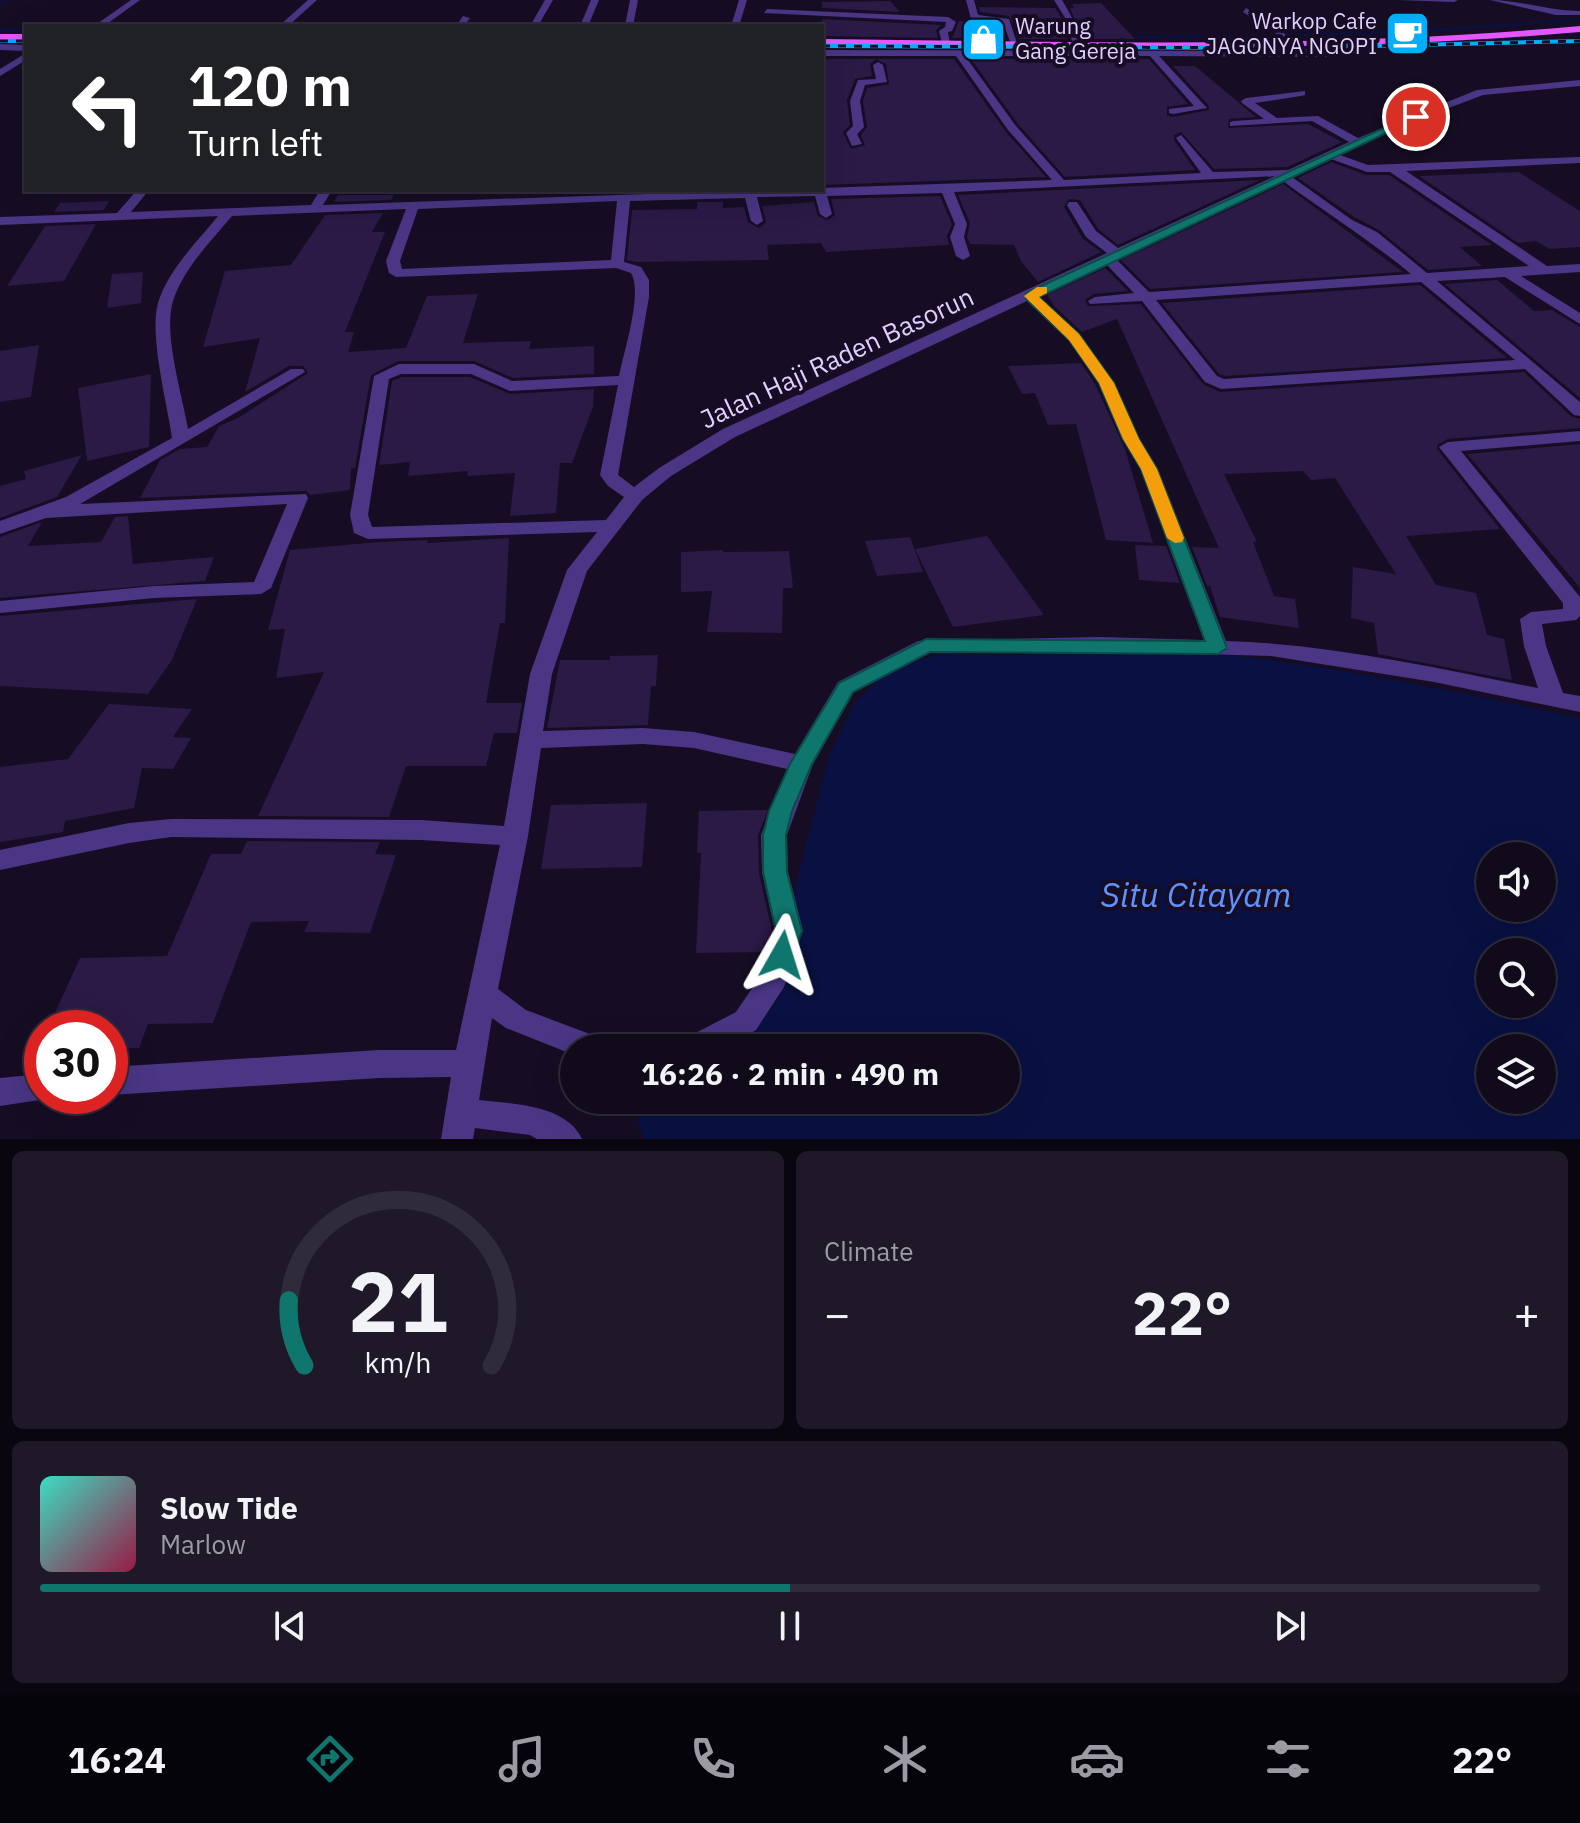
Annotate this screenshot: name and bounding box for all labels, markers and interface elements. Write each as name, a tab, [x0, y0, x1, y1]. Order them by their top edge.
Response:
place label: Warkop Cafe JAGONYA NGOPI	[1206, 6, 1377, 60]
cafe icon: Warkop Cafe JAGONYA NGOPI	[1384, 10, 1432, 58]
place label: Warung Gang Gereja	[1015, 11, 1136, 65]
shop icon: Warung Gang Gereja	[960, 15, 1008, 63]
text: 120 m	[188, 49, 352, 121]
icon: left	[56, 56, 160, 160]
pin	[1382, 83, 1450, 151]
icon: arrive	[1394, 95, 1438, 139]
text: Turn left	[188, 119, 323, 166]
street label: Jalan Haji Raden Basorun	[694, 279, 979, 435]
map controls	[1476, 842, 1556, 1114]
button: sound	[1476, 842, 1556, 922]
water label: Situ Citayam	[1100, 872, 1292, 916]
position arrow	[740, 913, 824, 997]
button: search	[1476, 938, 1556, 1018]
speed limit sign: 30	[24, 1010, 128, 1114]
button: layers	[1476, 1034, 1556, 1114]
text: 16:26 · 2 min · 490 m	[641, 1054, 939, 1093]
text: Climate	[824, 1234, 914, 1268]
text: 21	[348, 1247, 448, 1355]
text: 22°	[1132, 1273, 1232, 1352]
text: −	[824, 1285, 850, 1342]
text: +	[1514, 1285, 1540, 1342]
text: km/h	[364, 1344, 432, 1381]
text: Slow Tide	[160, 1488, 298, 1527]
text: Marlow	[160, 1527, 246, 1561]
icon: previous	[268, 1604, 312, 1648]
icon: pause	[768, 1604, 812, 1648]
icon: next	[1268, 1604, 1312, 1648]
icon: directions	[302, 1731, 358, 1787]
icon: music	[494, 1731, 550, 1787]
icon: phone	[685, 1731, 741, 1787]
icon: climate	[877, 1731, 933, 1787]
icon: car	[1069, 1731, 1125, 1787]
icon: filters	[1260, 1731, 1316, 1787]
text: 16:24	[68, 1736, 166, 1783]
text: 22°	[1452, 1736, 1512, 1783]

